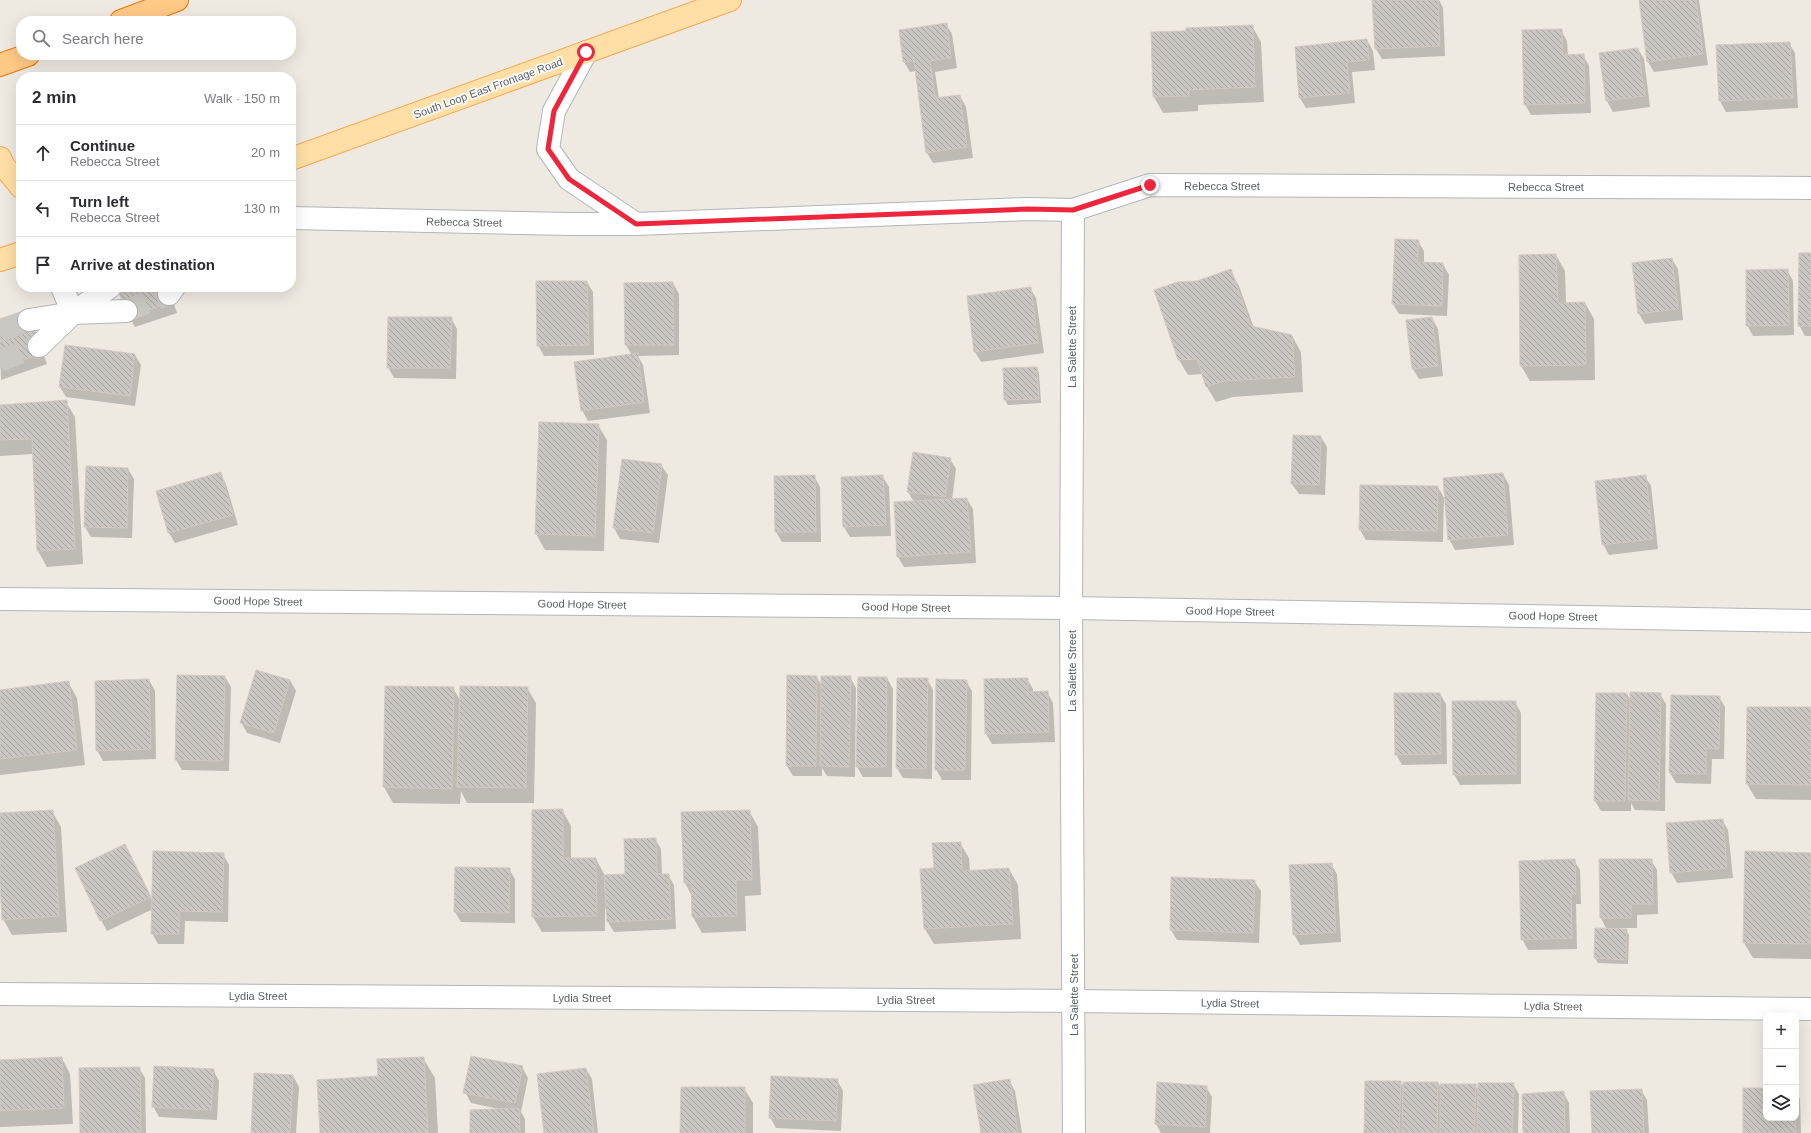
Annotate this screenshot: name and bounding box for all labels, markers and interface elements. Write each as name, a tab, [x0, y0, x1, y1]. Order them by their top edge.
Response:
search box	[16, 16, 296, 60]
icon: search	[30, 27, 52, 49]
text: Search here	[62, 30, 144, 47]
route start	[577, 43, 595, 61]
street label: South Loop East Frontage Road	[412, 55, 564, 121]
text: 2 min	[32, 88, 76, 107]
text: Walk · 150 m	[204, 91, 280, 106]
text: Continue	[70, 137, 135, 154]
icon: ahead	[32, 142, 54, 164]
text: 20 m	[251, 145, 280, 160]
text: Rebecca Street	[70, 154, 160, 169]
route end	[1141, 176, 1159, 194]
street label: Rebecca Street	[1184, 180, 1260, 192]
street label: Rebecca Street	[1508, 181, 1584, 193]
text: Turn left	[70, 193, 129, 210]
icon: left	[32, 198, 54, 220]
text: 130 m	[244, 201, 280, 216]
text: Rebecca Street	[70, 210, 160, 225]
street label: Rebecca Street	[426, 215, 502, 229]
icon: arrive	[32, 254, 54, 276]
text: Arrive at destination	[70, 256, 215, 273]
street label: La Salette Street	[1066, 306, 1078, 388]
street label: Good Hope Street	[214, 594, 302, 608]
street label: Good Hope Street	[538, 597, 626, 611]
street label: Good Hope Street	[862, 600, 950, 614]
street label: Good Hope Street	[1186, 604, 1274, 618]
street label: Good Hope Street	[1509, 609, 1597, 623]
street label: La Salette Street	[1066, 630, 1078, 712]
street label: La Salette Street	[1068, 954, 1080, 1036]
street label: Lydia Street	[229, 990, 287, 1002]
street label: Lydia Street	[553, 992, 611, 1004]
street label: Lydia Street	[877, 994, 935, 1006]
street label: Lydia Street	[1201, 996, 1259, 1010]
street label: Lydia Street	[1524, 999, 1582, 1013]
map controls	[1763, 1013, 1799, 1121]
button: +	[1763, 1013, 1799, 1049]
button: −	[1763, 1049, 1799, 1085]
button: layers	[1763, 1085, 1799, 1121]

